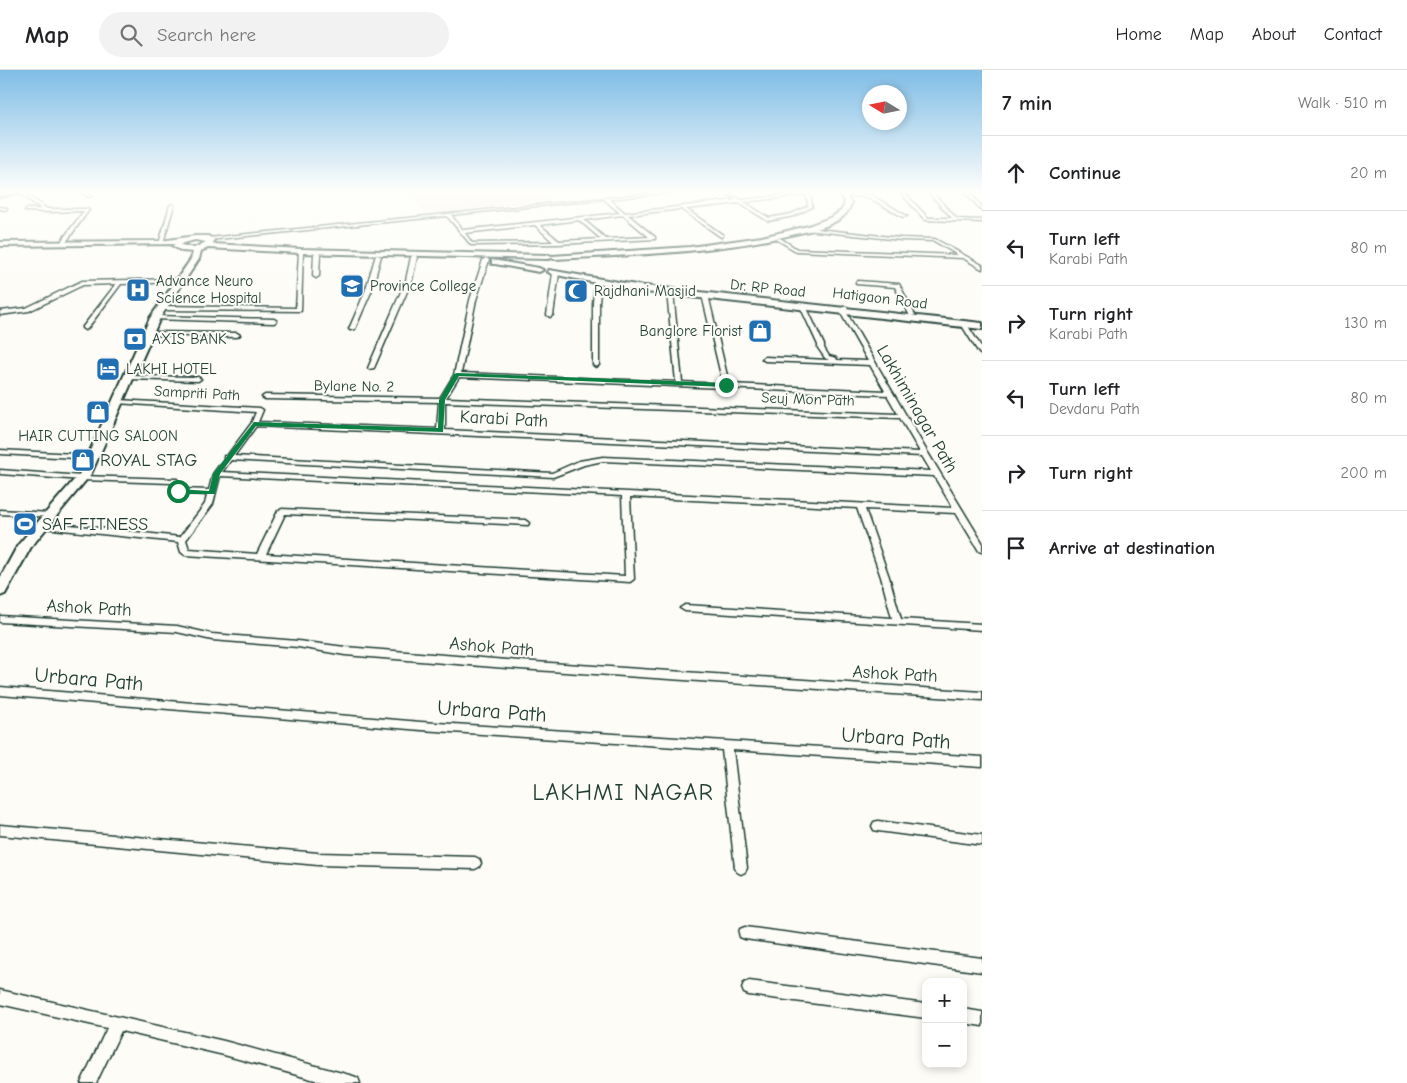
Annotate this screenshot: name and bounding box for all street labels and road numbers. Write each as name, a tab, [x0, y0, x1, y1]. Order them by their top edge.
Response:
street label: Dr. RP Road	[729, 275, 807, 301]
street label: Hatigaon Road	[831, 283, 929, 313]
street label: Lakhiminagar Path	[872, 341, 962, 477]
street label: Bylane No. 2	[314, 376, 394, 396]
street label: Sampriti Path	[153, 382, 241, 404]
street label: Seuj Mon Path	[761, 388, 855, 410]
street label: Karabi Path	[459, 406, 549, 432]
street label: Ashok Path	[46, 595, 132, 621]
street label: Ashok Path	[449, 633, 535, 661]
street label: Ashok Path	[852, 661, 938, 687]
street label: Urbara Path	[33, 662, 145, 696]
street label: Urbara Path	[436, 695, 548, 727]
street label: Urbara Path	[840, 722, 952, 754]

